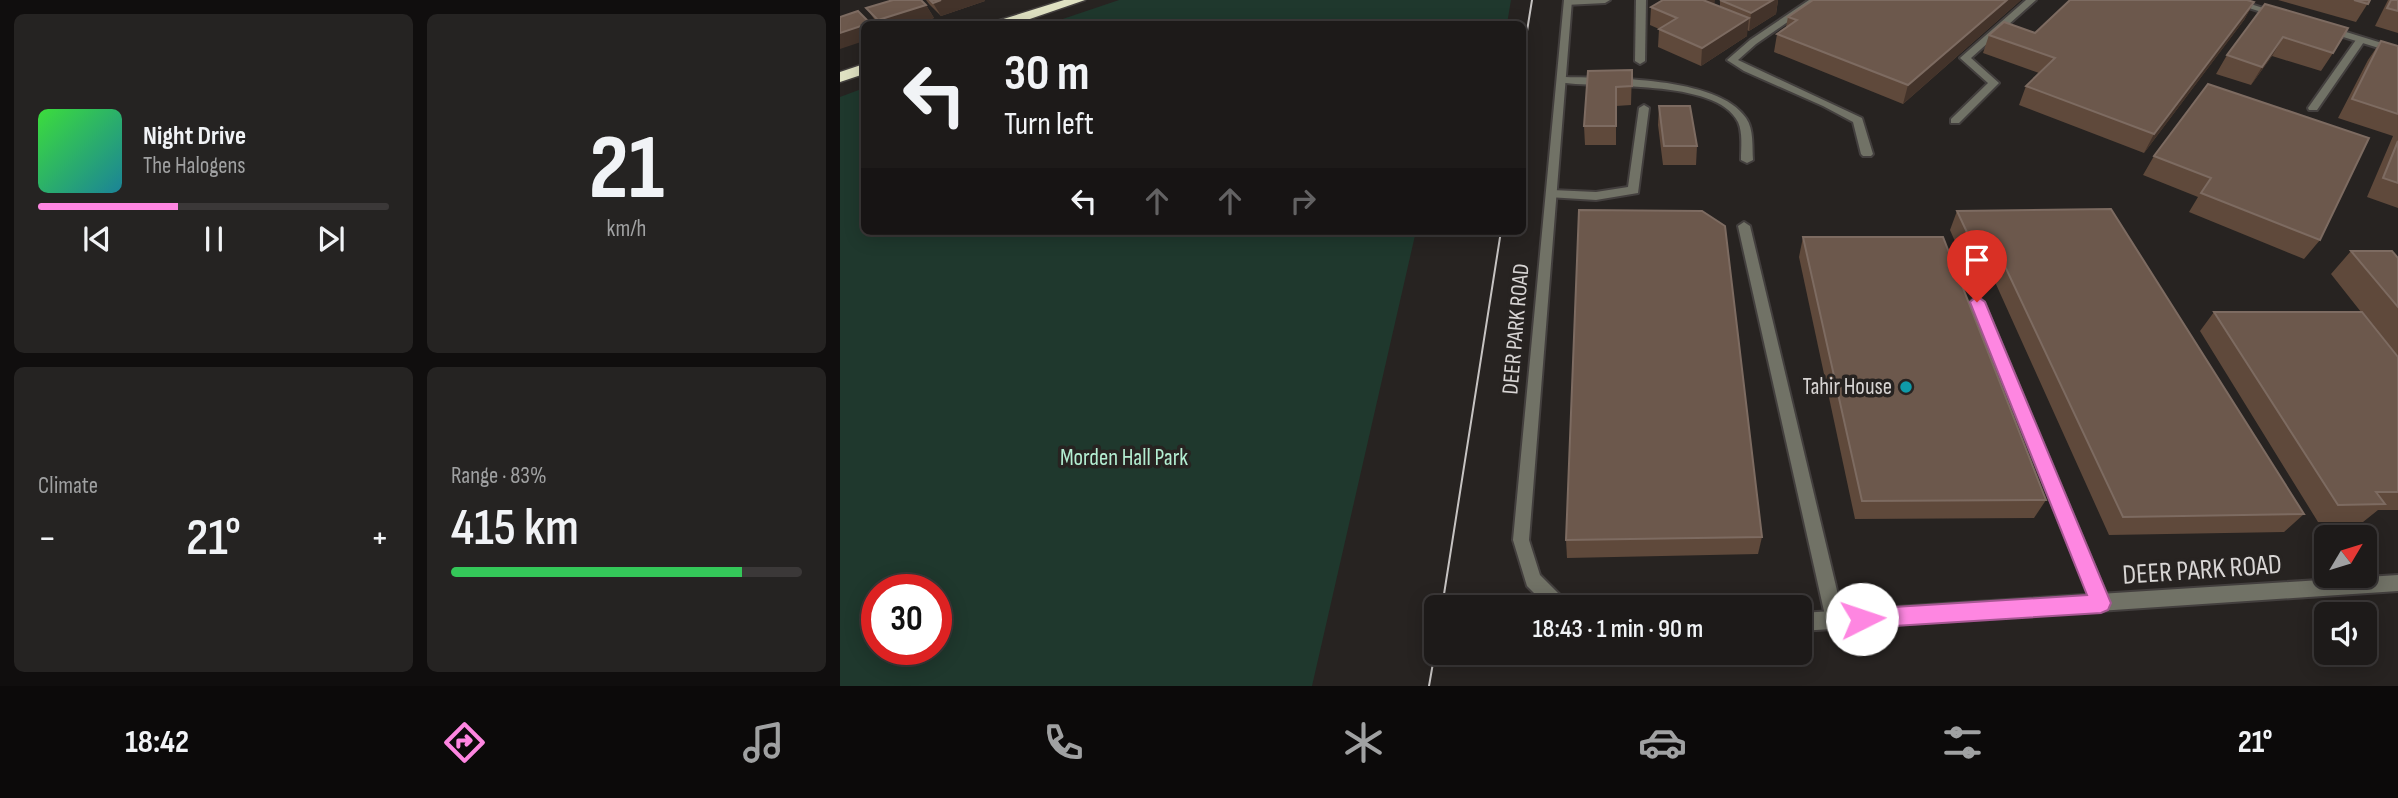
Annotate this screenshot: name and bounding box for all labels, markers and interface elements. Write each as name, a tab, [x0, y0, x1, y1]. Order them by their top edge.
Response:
text: 30 m	[1004, 45, 1089, 104]
icon: left	[889, 49, 980, 140]
text: Turn left	[1004, 105, 1094, 144]
text: 21	[589, 115, 664, 224]
text: Night Drive	[143, 121, 246, 152]
text: The Halogens	[143, 152, 246, 180]
icon: left	[1065, 182, 1103, 220]
icon: ahead	[1138, 182, 1176, 220]
icon: ahead	[1211, 182, 1249, 220]
icon: right	[1284, 182, 1322, 220]
text: km/h	[607, 215, 646, 243]
icon: previous	[78, 220, 116, 258]
icon: pause	[195, 220, 233, 258]
icon: next	[312, 220, 350, 258]
pin	[1947, 230, 2007, 302]
icon: arrive	[1958, 241, 1996, 279]
street label: DEER PARK ROAD	[1496, 262, 1536, 396]
place label: Tahir House	[1803, 373, 1892, 401]
marker: Tahir House	[1898, 379, 1914, 395]
park label: Morden Hall Park	[1060, 444, 1188, 472]
text: Range · 83%	[451, 462, 547, 490]
text: Climate	[38, 472, 98, 500]
text: 415 km	[451, 497, 579, 560]
text: 21°	[186, 507, 241, 570]
text: −	[38, 516, 57, 561]
text: +	[370, 516, 389, 561]
north arrow	[2314, 525, 2376, 588]
map controls	[2314, 525, 2377, 665]
street label: DEER PARK ROAD	[2121, 548, 2283, 592]
speed limit sign: 30	[861, 574, 952, 665]
position arrow	[1825, 582, 1899, 656]
button: sound	[2314, 602, 2377, 665]
text: 18:43 · 1 min · 90 m	[1533, 614, 1703, 645]
icon: directions	[440, 718, 489, 767]
icon: music	[739, 718, 788, 767]
icon: phone	[1039, 718, 1088, 767]
icon: climate	[1339, 718, 1388, 767]
icon: car	[1638, 718, 1687, 767]
icon: filters	[1938, 718, 1987, 767]
text: 18:42	[125, 723, 189, 762]
text: 21°	[2238, 723, 2273, 762]

